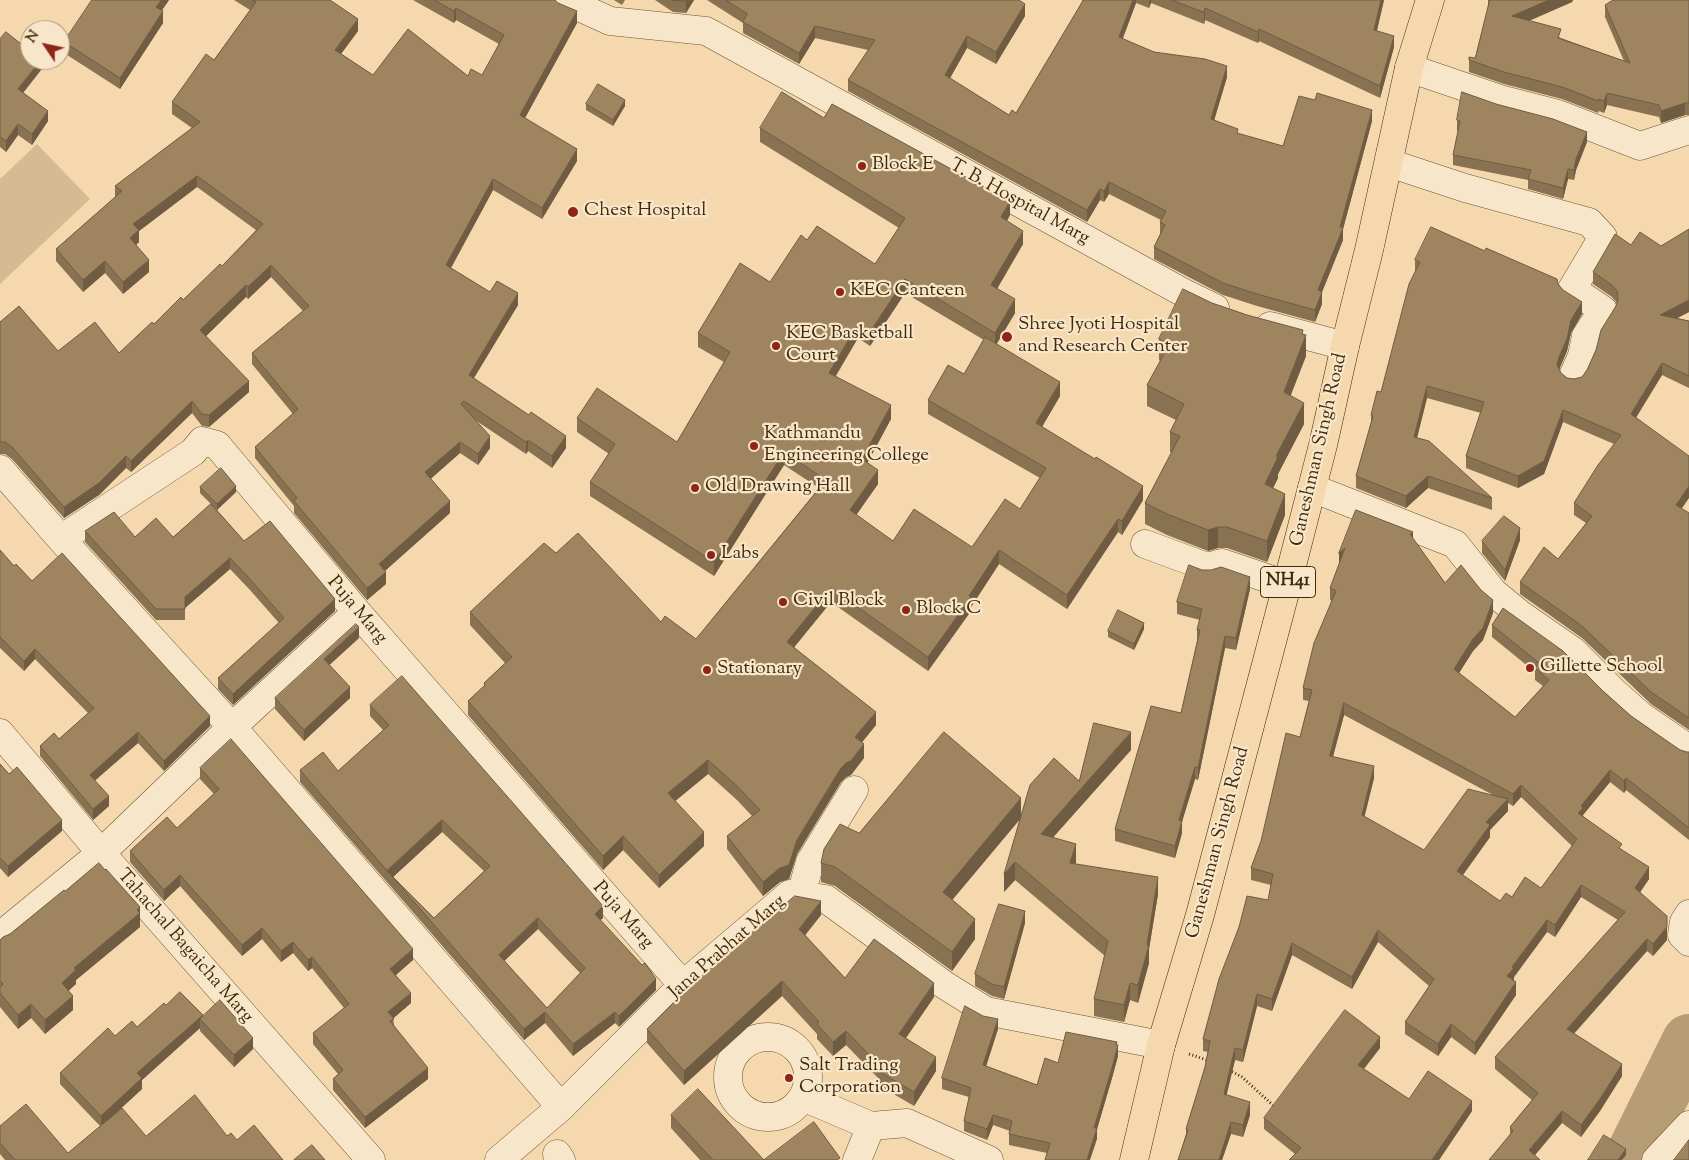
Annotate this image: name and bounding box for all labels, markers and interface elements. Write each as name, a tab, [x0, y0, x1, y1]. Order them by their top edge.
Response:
north arrow	[20, 20, 70, 70]
text: N	[22, 27, 45, 47]
place label: Block E	[872, 155, 934, 177]
street label: T. B. Hospital Marg	[945, 155, 1093, 251]
marker: Block E	[856, 160, 868, 172]
place label: Chest Hospital	[584, 201, 706, 223]
marker: Chest Hospital	[566, 205, 580, 219]
place label: KEC Canteen	[850, 281, 965, 303]
marker: KEC Canteen	[834, 286, 846, 298]
place label: Shree Jyoti Hospital and Research Center	[1018, 315, 1187, 359]
place label: KEC Basketball Court	[786, 324, 914, 368]
marker: Shree Jyoti Hospital and Research Center	[1000, 330, 1014, 344]
marker: KEC Basketball Court	[770, 340, 782, 352]
street label: Ganeshman Singh Road	[1287, 351, 1353, 549]
place label: Kathmandu Engineering College	[764, 424, 929, 468]
marker: Kathmandu Engineering College	[748, 440, 760, 452]
place label: Old Drawing Hall	[705, 477, 850, 499]
marker: Old Drawing Hall	[689, 482, 701, 494]
place label: Labs	[721, 544, 759, 566]
marker: Labs	[705, 549, 717, 561]
road number: NH41	[1260, 566, 1316, 598]
street label: Puja Marg	[321, 572, 391, 650]
place label: Civil Block	[793, 591, 884, 613]
marker: Civil Block	[777, 596, 789, 608]
place label: Block C	[916, 599, 982, 621]
marker: Block C	[900, 604, 912, 616]
place label: Gillette School	[1540, 657, 1663, 679]
place label: Stationary	[717, 659, 802, 681]
marker: Gillette School	[1524, 662, 1536, 674]
marker: Stationary	[701, 664, 713, 676]
street label: Ganeshman Singh Road	[1182, 745, 1256, 941]
street label: Tahachal Bagaicha Marg	[111, 865, 257, 1029]
street label: Puja Marg	[587, 878, 657, 954]
street label: Jana Prabhat Marg	[665, 891, 791, 1005]
place label: Salt Trading Corporation	[799, 1056, 901, 1100]
marker: Salt Trading Corporation	[783, 1072, 795, 1084]

